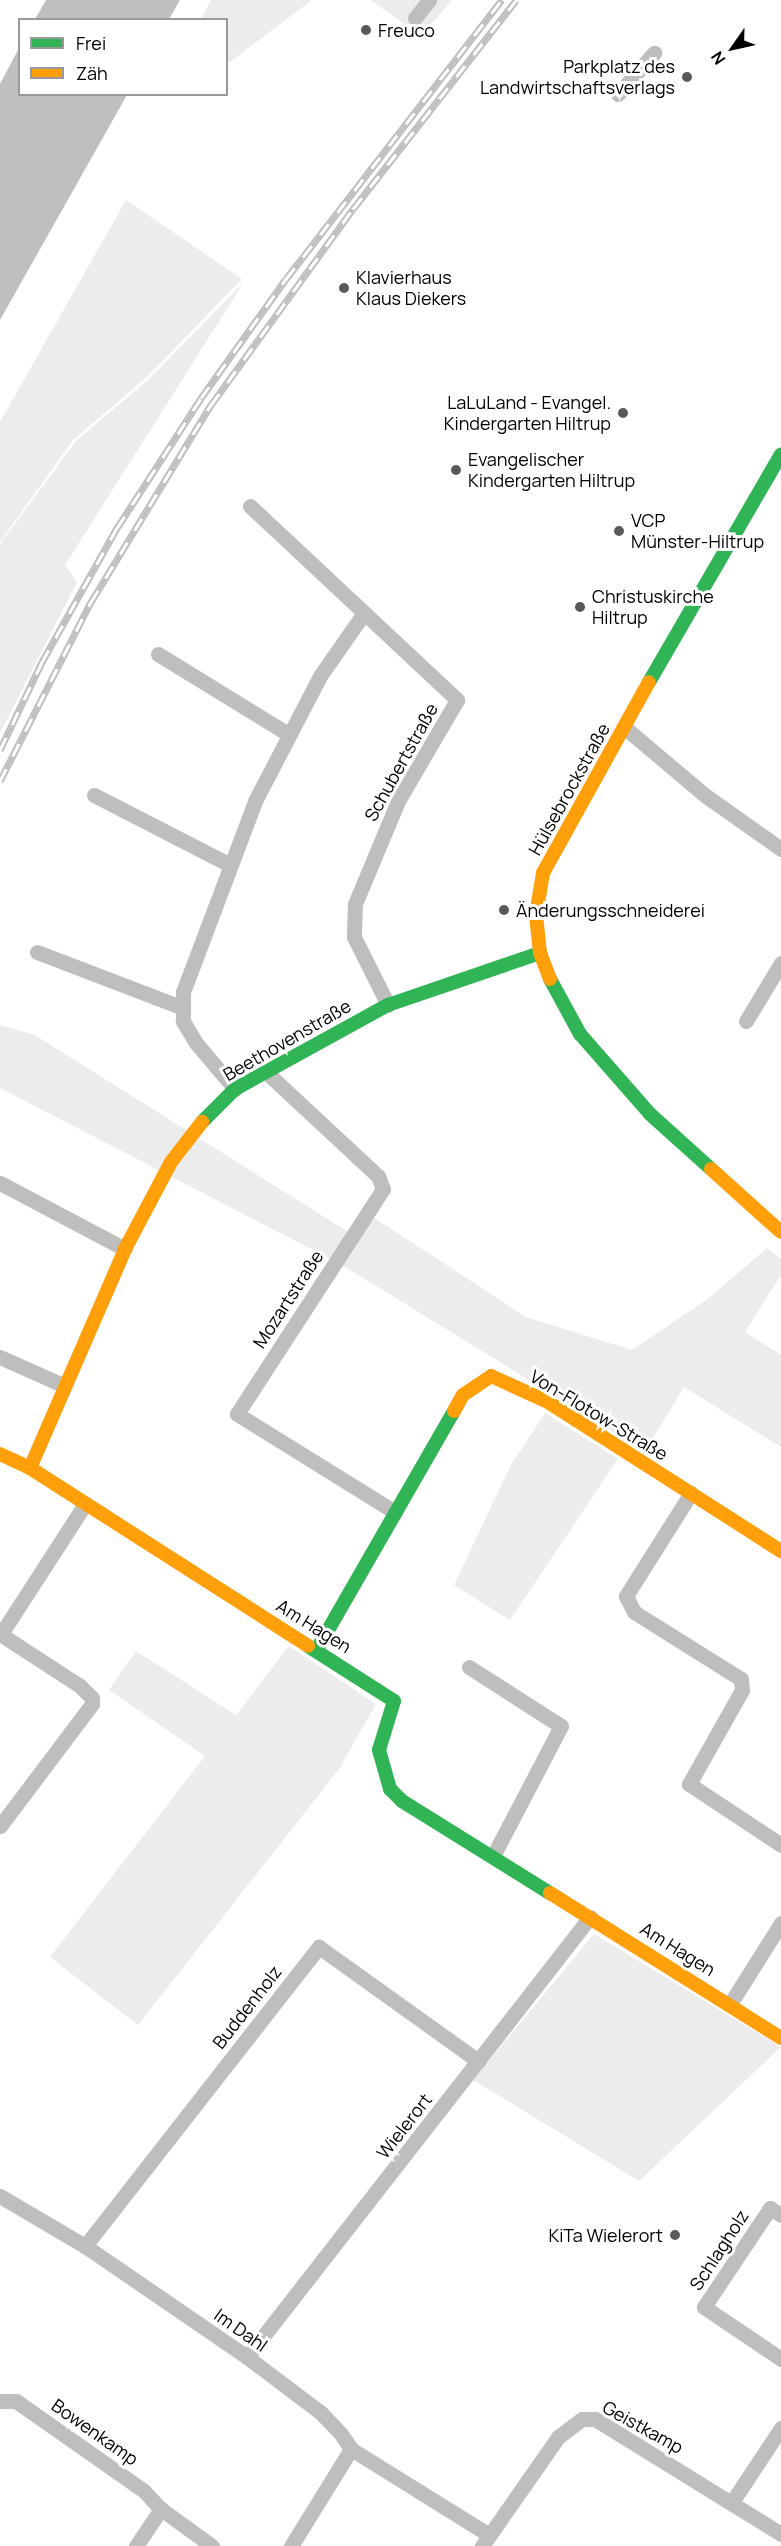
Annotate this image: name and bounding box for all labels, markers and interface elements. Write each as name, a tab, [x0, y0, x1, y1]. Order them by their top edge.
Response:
legend	[18, 18, 228, 96]
north arrow	[703, 18, 763, 78]
place label: Freuco	[378, 19, 435, 41]
marker: Freuco	[359, 23, 373, 37]
text: Frei	[76, 31, 106, 55]
text: N	[706, 47, 730, 69]
place label: Parkplatz des Landwirtschaftsverlags	[480, 56, 675, 98]
text: Zäh	[76, 61, 108, 85]
marker: Parkplatz des Landwirtschaftsverlags	[680, 70, 694, 84]
place label: Klavierhaus Klaus Diekers	[356, 267, 466, 310]
marker: Klavierhaus Klaus Diekers	[337, 281, 351, 295]
place label: LaLuLand - Evangel. Kindergarten Hiltrup	[444, 392, 611, 434]
marker: LaLuLand - Evangel. Kindergarten Hiltrup	[616, 406, 630, 420]
place label: Evangelischer Kindergarten Hiltrup	[468, 449, 635, 492]
marker: Evangelischer Kindergarten Hiltrup	[449, 463, 463, 477]
place label: VCP Münster-Hiltrup	[631, 510, 764, 552]
marker: VCP Münster-Hiltrup	[612, 524, 626, 538]
place label: Christuskirche Hiltrup	[592, 586, 714, 628]
marker: Christuskirche Hiltrup	[573, 600, 587, 614]
street label: Schubertstraße	[360, 699, 442, 825]
street label: Hülsebrockstraße	[524, 719, 614, 859]
place label: Änderungsschneiderei	[516, 899, 705, 921]
marker: Änderungsschneiderei	[497, 903, 511, 917]
street label: Beethovenstraße	[219, 995, 355, 1085]
street label: Mozartstraße	[248, 1246, 328, 1352]
street label: Von-Flotow-Straße	[526, 1365, 672, 1465]
street label: Am Hagen	[273, 1595, 355, 1657]
street label: Am Hagen	[637, 1918, 719, 1980]
street label: Buddenholz	[208, 1961, 286, 2053]
street label: Wielerort	[372, 2089, 436, 2163]
street label: Schlagholz	[685, 2206, 753, 2294]
place label: KiTa Wielerort	[548, 2224, 663, 2246]
marker: KiTa Wielerort	[668, 2228, 682, 2242]
street label: Im Dahl	[210, 2304, 272, 2356]
street label: Bowenkamp	[48, 2394, 142, 2470]
street label: Geistkamp	[599, 2396, 687, 2458]

